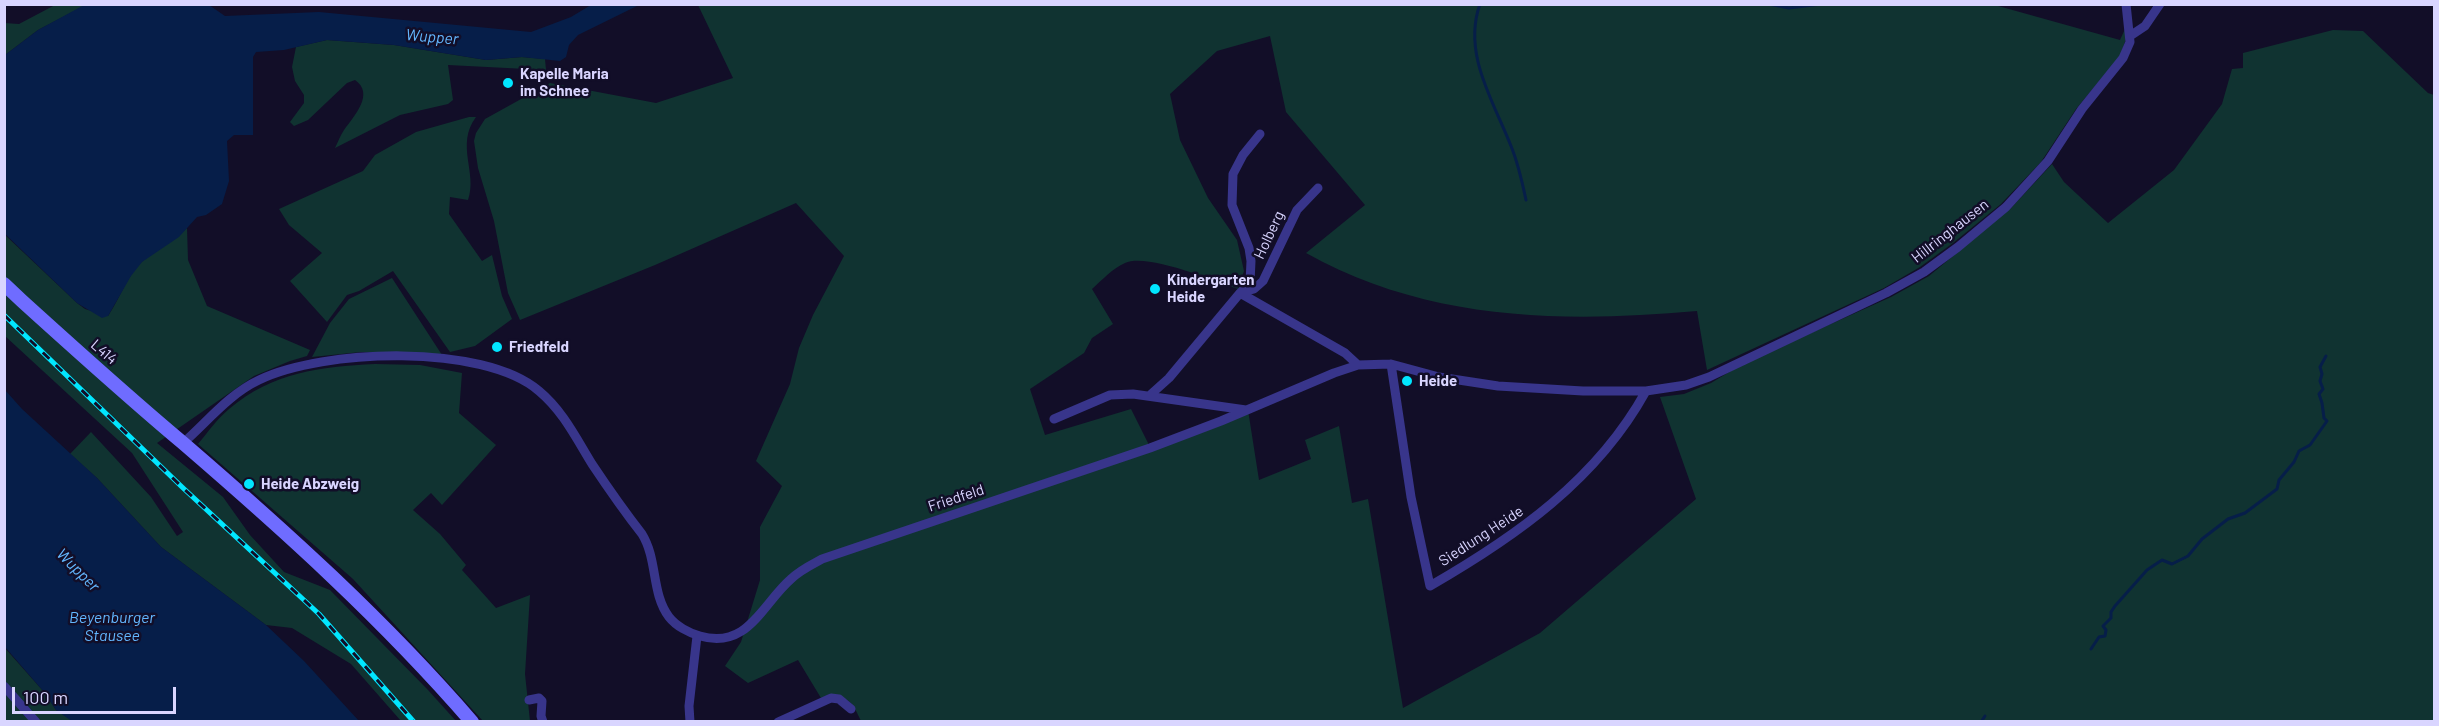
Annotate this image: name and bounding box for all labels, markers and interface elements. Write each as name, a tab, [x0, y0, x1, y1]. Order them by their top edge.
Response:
water label: Wupper	[405, 25, 459, 49]
place label: Kapelle Maria im Schnee	[520, 65, 609, 100]
marker: Kapelle Maria im Schnee	[501, 76, 515, 90]
street label: Hillringhausen	[1908, 195, 1992, 267]
street label: Holberg	[1250, 208, 1288, 262]
place label: Kindergarten Heide	[1167, 271, 1255, 306]
marker: Kindergarten Heide	[1148, 282, 1162, 296]
street label: L414	[87, 336, 121, 368]
place label: Friedfeld	[509, 338, 569, 356]
marker: Friedfeld	[490, 340, 504, 354]
place label: Heide	[1419, 372, 1457, 390]
marker: Heide	[1400, 374, 1414, 388]
place label: Heide Abzweig	[261, 475, 359, 493]
marker: Heide Abzweig	[242, 477, 256, 491]
street label: Friedfeld	[926, 480, 986, 516]
street label: Siedlung Heide	[1435, 502, 1527, 570]
water label: Wupper	[53, 545, 103, 595]
water label: Beyenburger Stausee	[69, 608, 155, 646]
scale bar	[15, 675, 178, 713]
text: 100 m	[23, 686, 68, 708]

